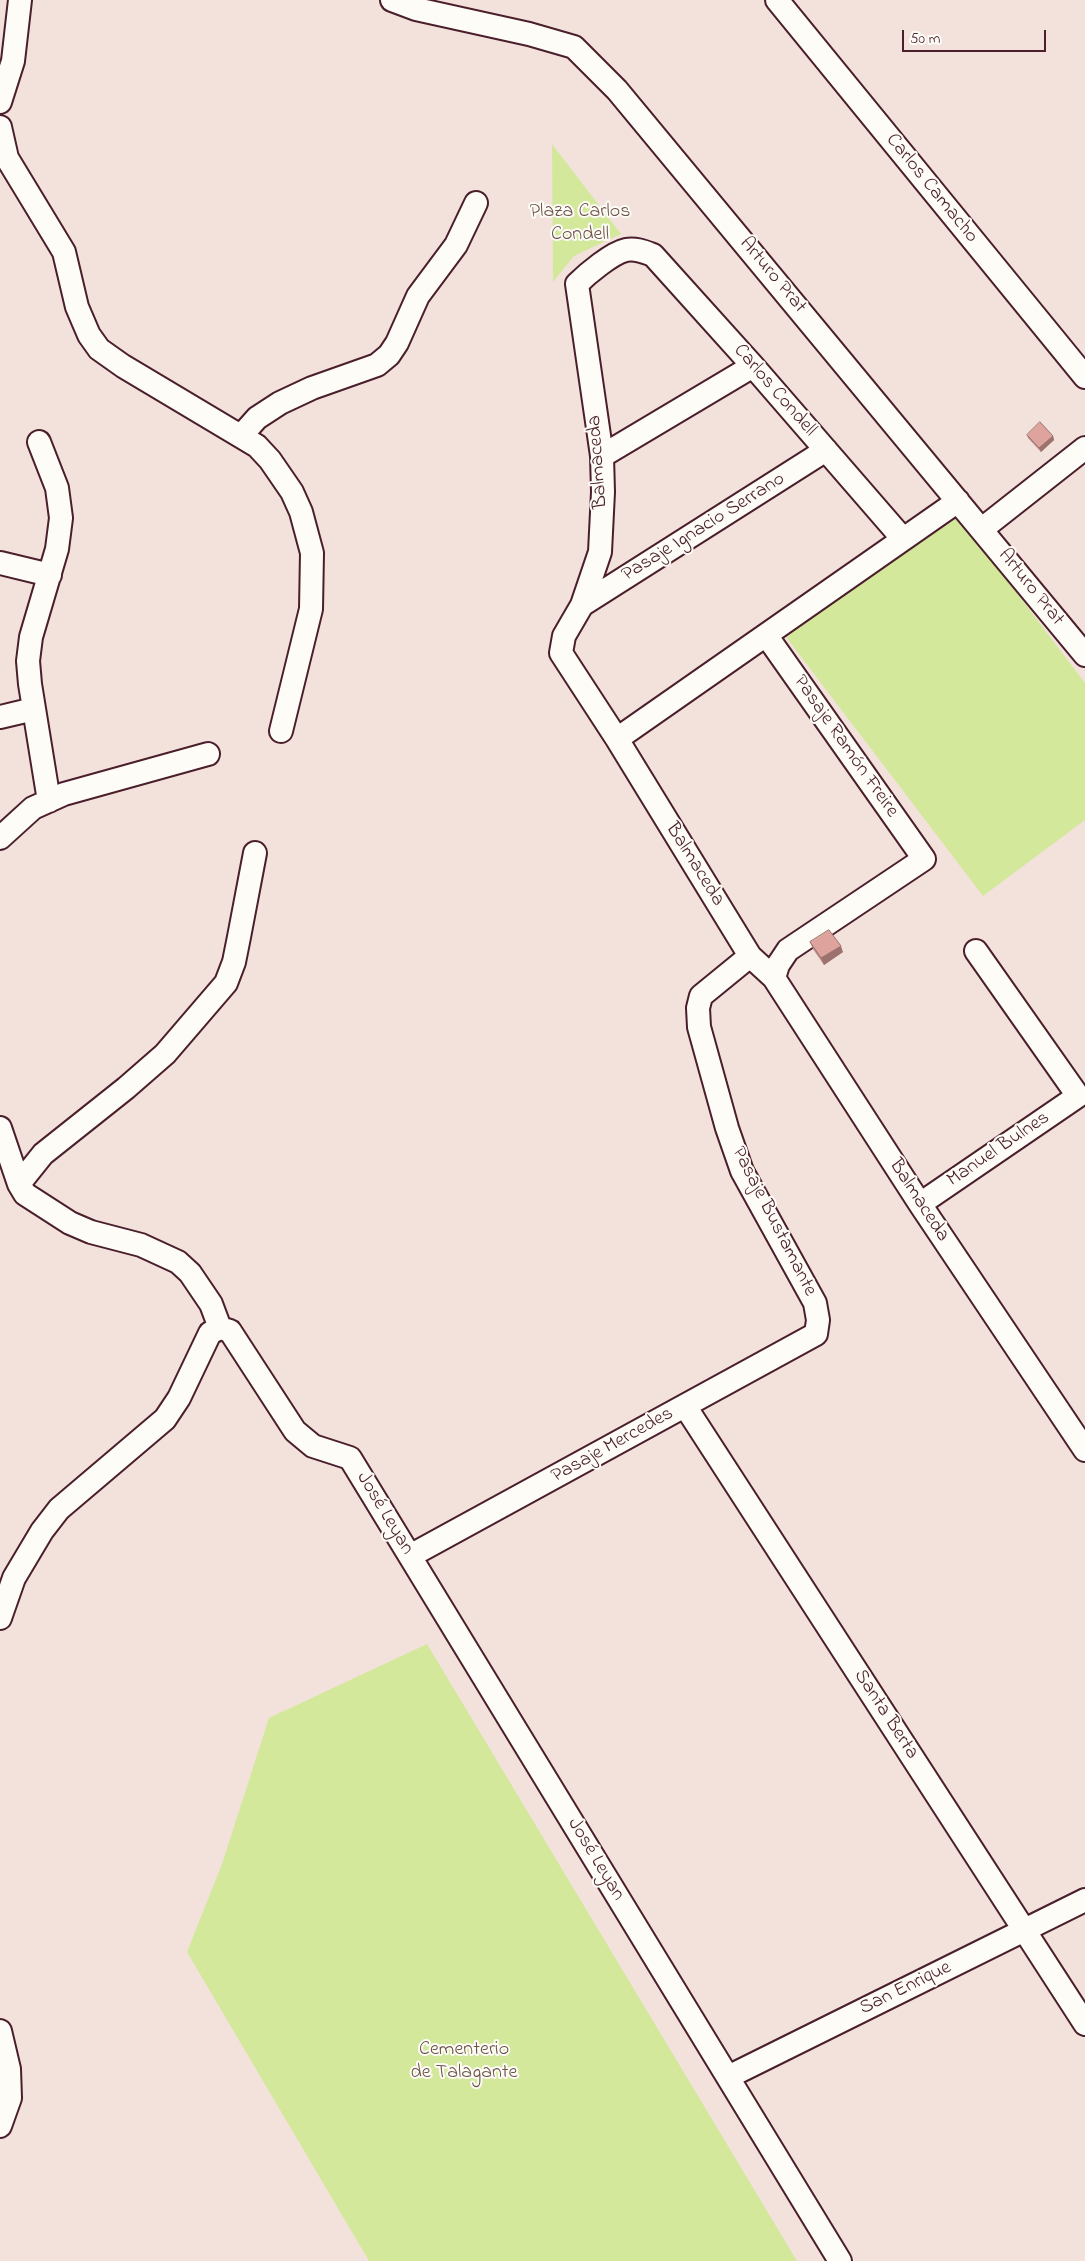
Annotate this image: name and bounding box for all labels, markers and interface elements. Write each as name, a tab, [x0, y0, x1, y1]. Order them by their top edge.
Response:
scale bar	[905, 20, 1049, 52]
text: 50 m	[910, 28, 940, 50]
street label: Carlos Camacho	[880, 129, 982, 249]
park label: Plaza Carlos Condell	[530, 201, 630, 248]
street label: Arturo Prat	[733, 233, 811, 319]
street label: Carlos Condell	[727, 340, 821, 442]
street label: Balmaceda	[584, 414, 614, 510]
street label: Pasaje Ignacio Serrano	[618, 468, 790, 588]
street label: Arturo Prat	[992, 545, 1068, 631]
street label: Pasaje Ramón Freire	[787, 671, 903, 823]
street label: Balmaceda	[659, 819, 729, 911]
street label: Manuel Bulnes	[943, 1107, 1055, 1193]
street label: Pasaje Bustamante	[725, 1143, 821, 1301]
street label: Balmaceda	[882, 1155, 954, 1247]
street label: Pasaje Mercedes	[548, 1403, 678, 1489]
street label: José Leyan	[350, 1468, 418, 1560]
street label: Santa Berta	[847, 1666, 923, 1764]
street label: José Leyan	[561, 1814, 629, 1906]
street label: San Enrique	[856, 1957, 956, 2021]
park label: Cementerio de Talagante	[411, 2039, 517, 2086]

